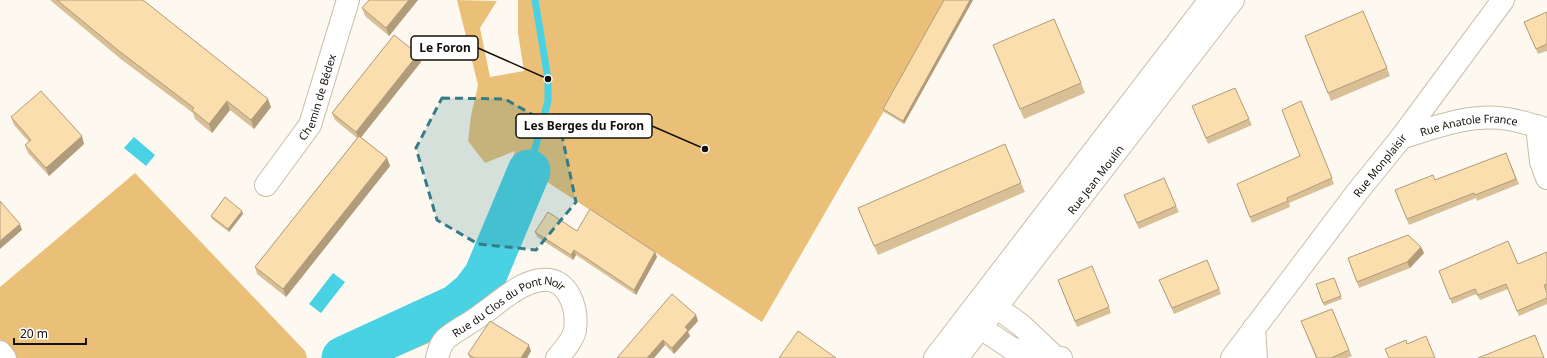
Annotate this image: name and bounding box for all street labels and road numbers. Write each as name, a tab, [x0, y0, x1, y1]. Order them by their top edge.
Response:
street label: Chemin de Bédex	[294, 52, 339, 143]
street label: Rue Anatole France	[1418, 110, 1520, 139]
street label: Rue Monplaisir	[1349, 130, 1410, 199]
street label: Rue Jean Moulin	[1063, 141, 1127, 217]
street label: Rue du Clos du Pont Noir	[449, 272, 570, 340]

